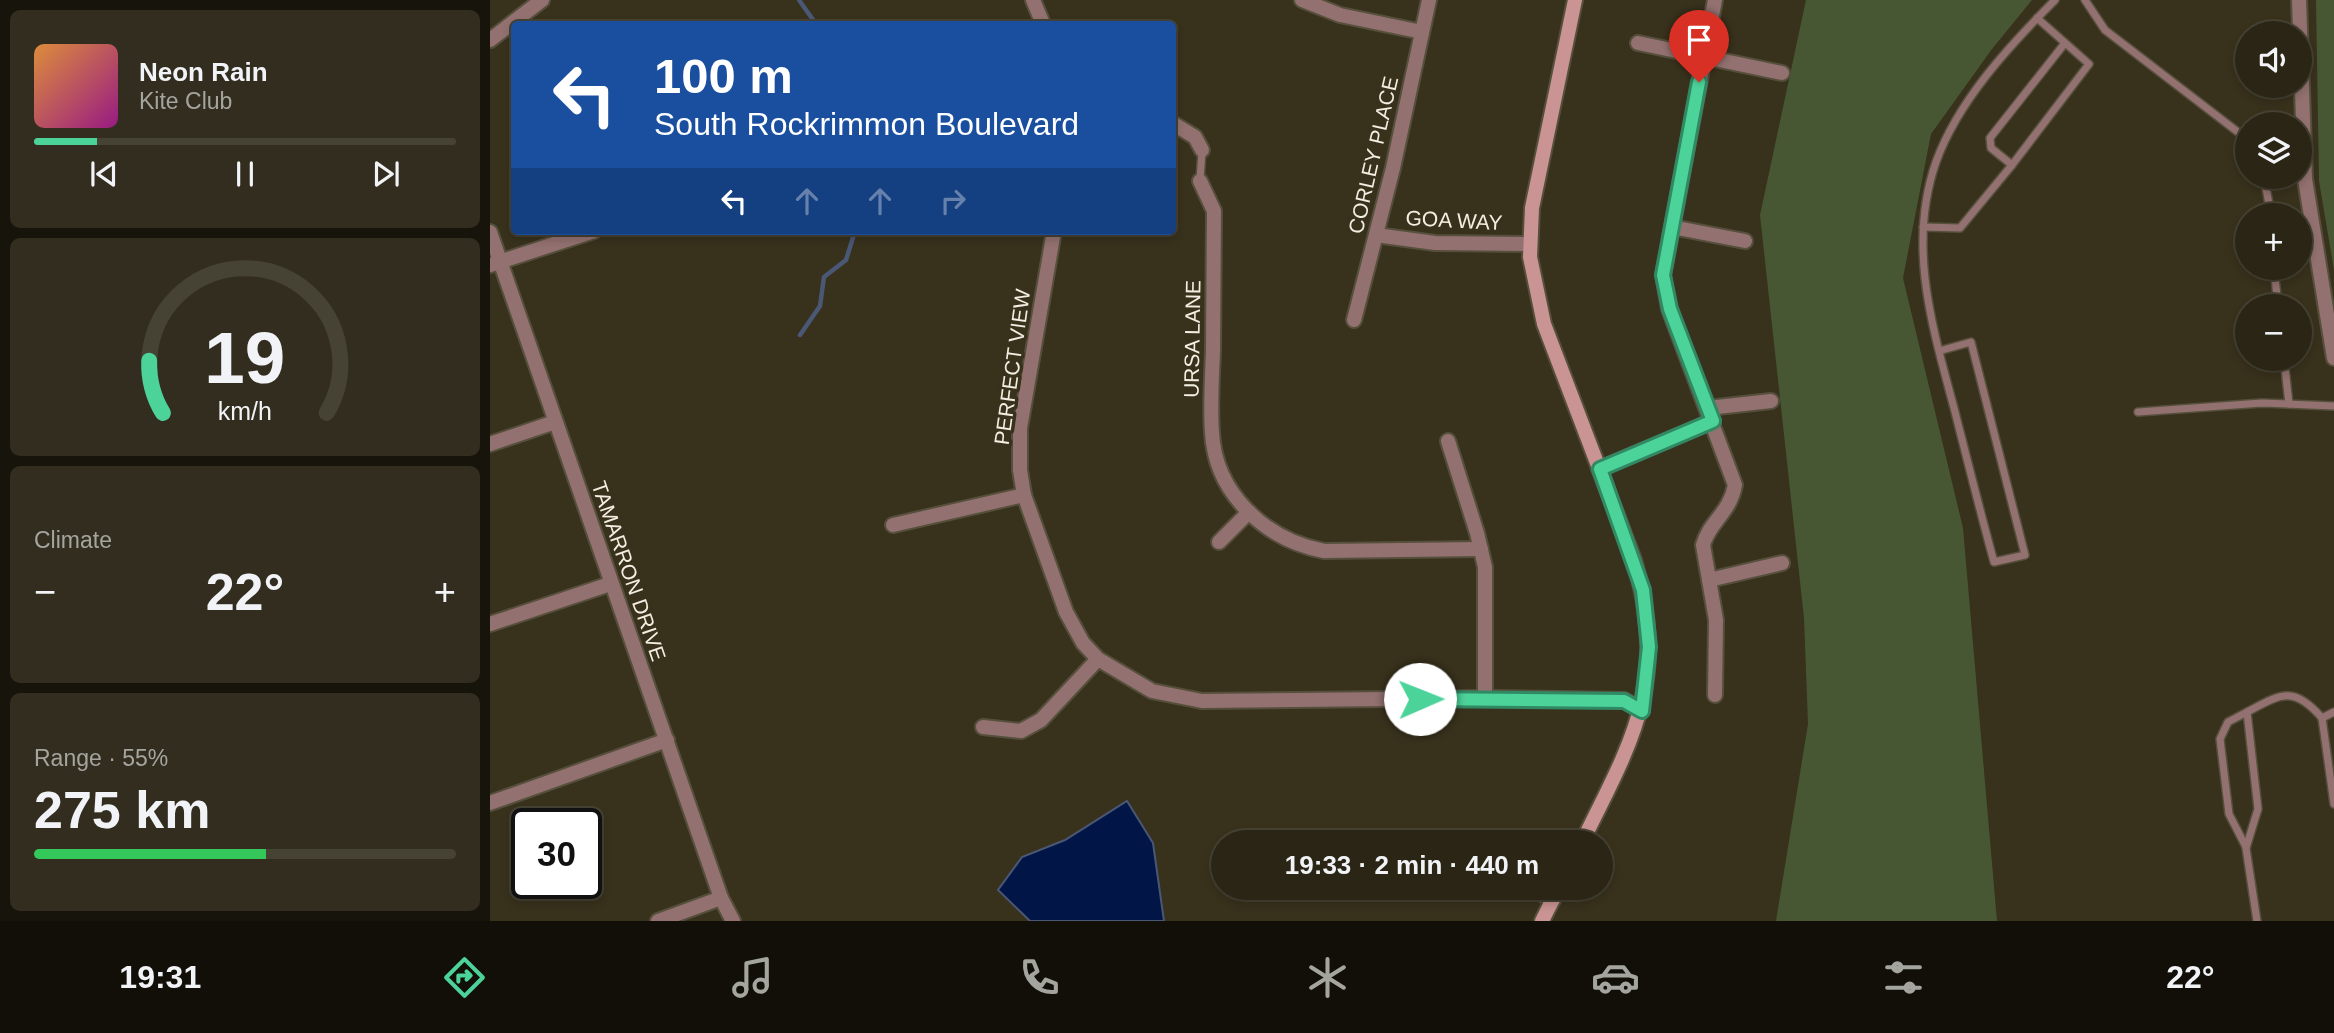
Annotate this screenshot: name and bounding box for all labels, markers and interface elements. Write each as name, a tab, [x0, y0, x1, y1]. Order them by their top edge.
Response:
pin	[1669, 10, 1729, 82]
icon: arrive	[1680, 21, 1718, 59]
map controls	[2235, 21, 2312, 371]
button: sound	[2235, 21, 2312, 98]
icon: left	[539, 49, 630, 140]
text: 100 m	[654, 49, 793, 103]
text: Neon Rain	[139, 57, 268, 87]
street label: CORLEY PLACE	[1344, 74, 1402, 236]
text: Kite Club	[139, 88, 232, 114]
text: South Rockrimmon Boulevard	[654, 106, 1079, 142]
button: layers	[2235, 112, 2312, 189]
icon: previous	[85, 155, 123, 193]
icon: pause	[226, 155, 264, 193]
icon: next	[367, 155, 405, 193]
icon: left	[715, 182, 753, 220]
icon: ahead	[788, 182, 826, 220]
icon: ahead	[861, 182, 899, 220]
icon: right	[934, 182, 972, 220]
button: +	[2235, 203, 2312, 280]
street label: GOA WAY	[1405, 206, 1503, 234]
street label: URSA LANE	[1179, 280, 1205, 398]
street label: PERFECT VIEW	[990, 287, 1034, 446]
button: −	[2235, 294, 2312, 371]
text: 19	[205, 317, 285, 398]
text: km/h	[218, 396, 272, 424]
street label: TAMARRON DRIVE	[587, 478, 671, 664]
text: Climate	[34, 527, 112, 553]
text: 22°	[206, 563, 284, 621]
text: −	[34, 571, 56, 613]
text: +	[434, 571, 456, 613]
position arrow	[1383, 662, 1457, 736]
text: Range · 55%	[34, 745, 168, 771]
text: 275 km	[34, 781, 210, 839]
speed limit sign: 30	[511, 808, 602, 899]
text: 19:33 · 2 min · 440 m	[1285, 850, 1539, 880]
icon: directions	[440, 953, 489, 1002]
icon: music	[728, 953, 777, 1002]
icon: phone	[1015, 953, 1064, 1002]
icon: climate	[1303, 953, 1352, 1002]
icon: car	[1591, 953, 1640, 1002]
icon: filters	[1879, 953, 1928, 1002]
text: 19:31	[119, 959, 201, 995]
text: 22°	[2166, 959, 2215, 995]

